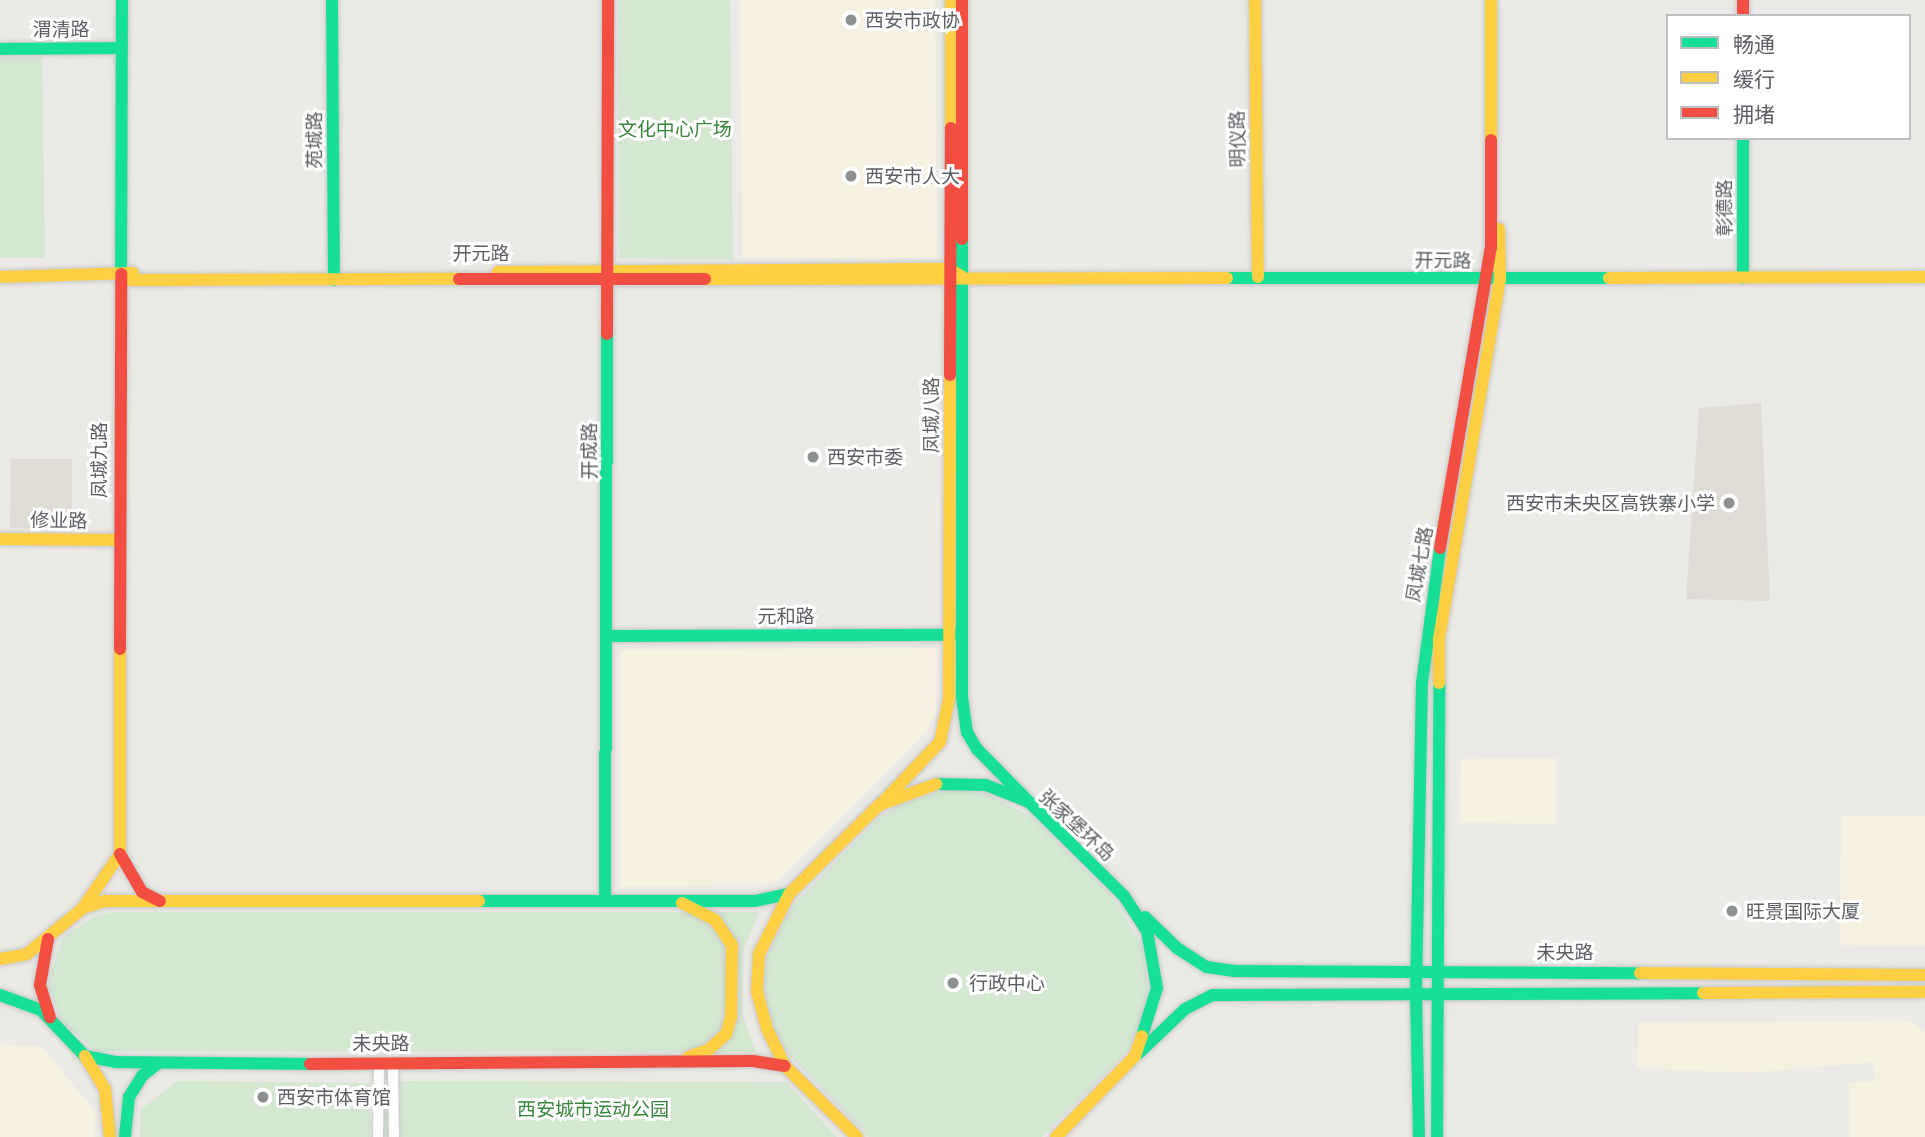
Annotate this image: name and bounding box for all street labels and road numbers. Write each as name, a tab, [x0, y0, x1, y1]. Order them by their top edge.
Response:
street label: 渭清路	[33, 18, 89, 40]
street label: 明仪路	[1225, 110, 1249, 168]
street label: 苑城路	[303, 112, 325, 168]
street label: 彰德路	[1713, 180, 1735, 236]
street label: 开元路	[453, 242, 509, 264]
street label: 开元路	[1414, 248, 1472, 272]
street label: 凤城八路	[920, 377, 942, 453]
street label: 凤城九路	[88, 422, 110, 498]
street label: 开成路	[578, 423, 600, 479]
street label: 修业路	[30, 508, 88, 532]
street label: 凤城七路	[1401, 525, 1437, 603]
street label: 元和路	[758, 605, 814, 627]
street label: 张家堡环岛	[1034, 784, 1120, 866]
street label: 未央路	[1537, 941, 1593, 963]
street label: 未央路	[353, 1032, 409, 1054]

